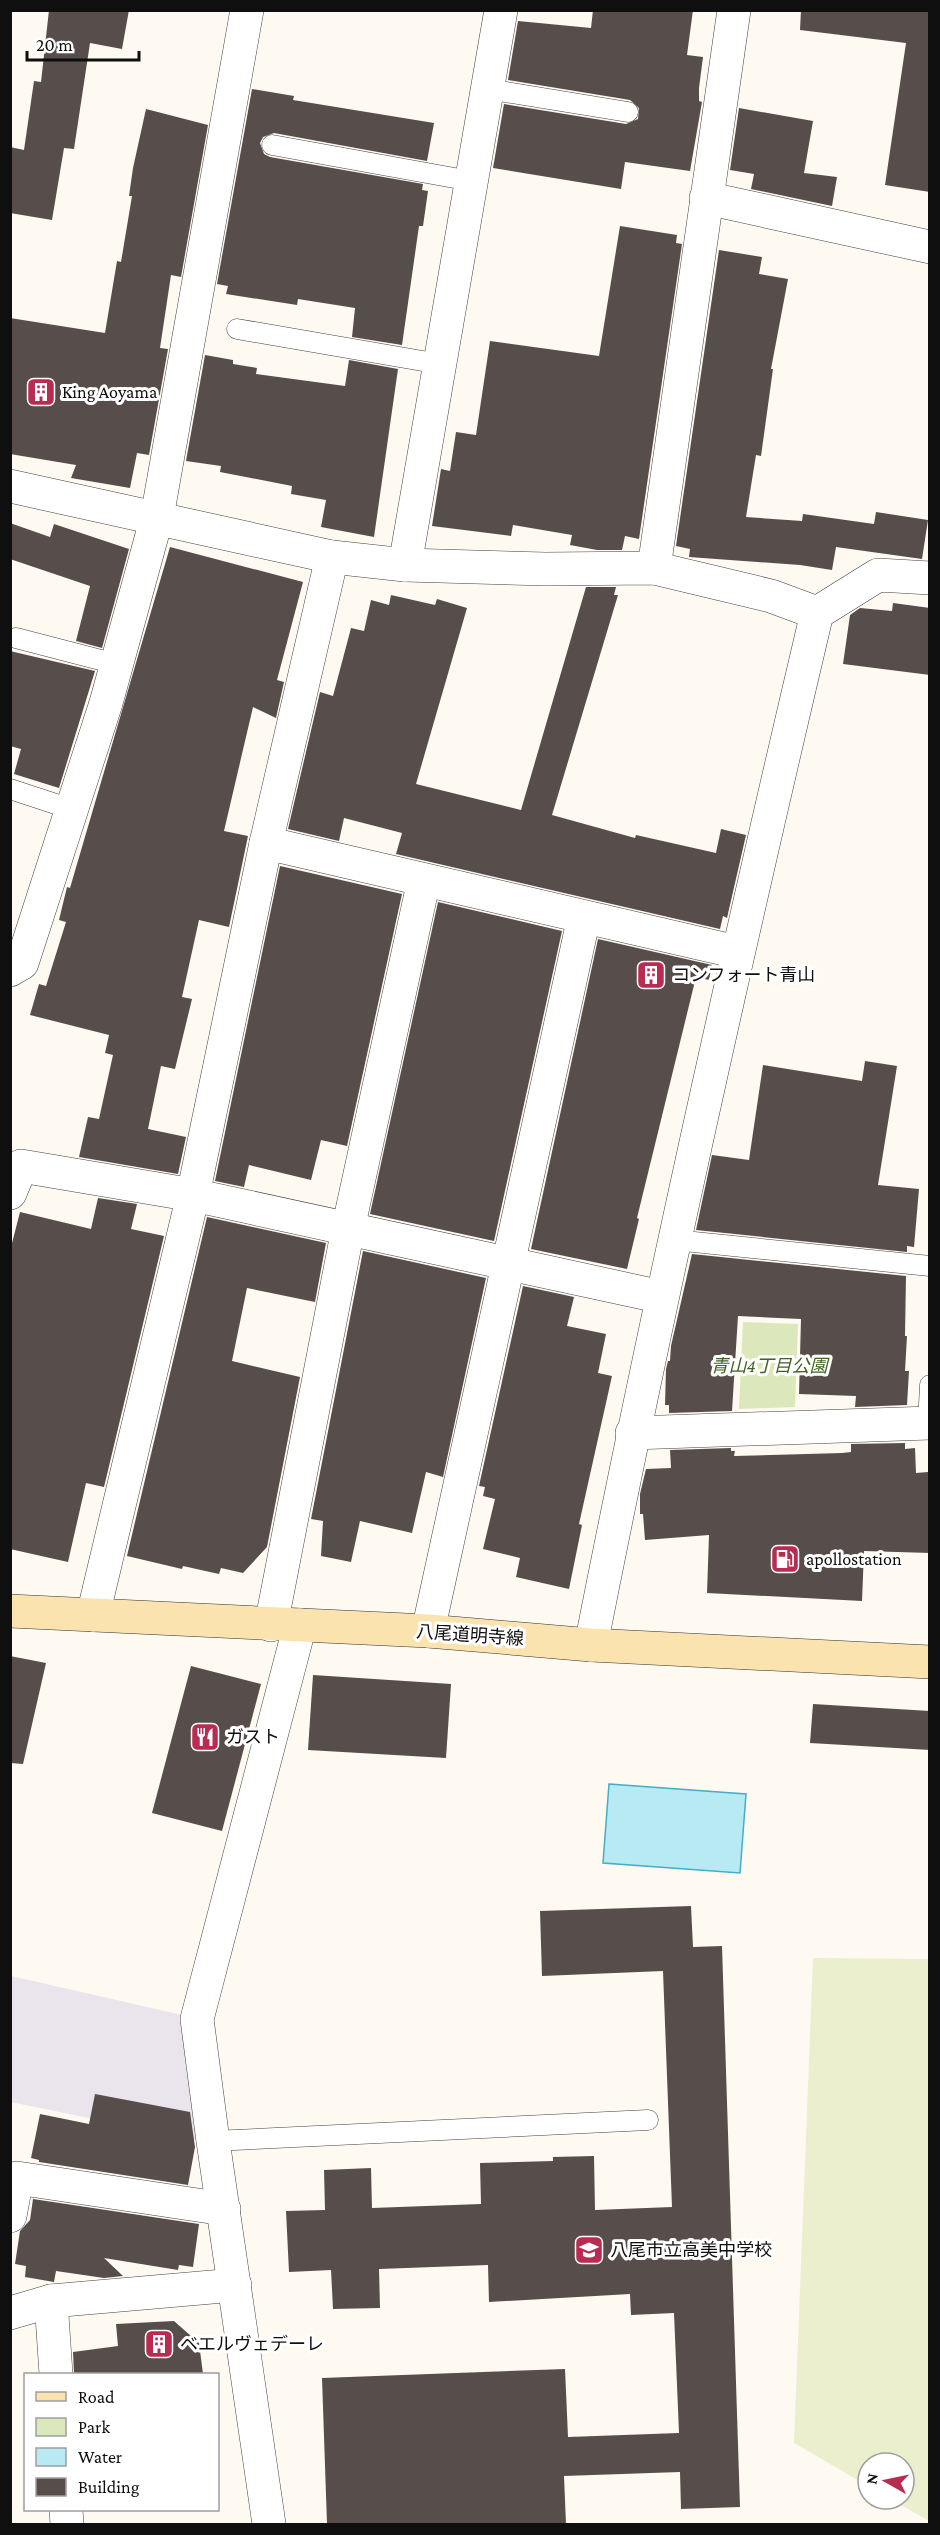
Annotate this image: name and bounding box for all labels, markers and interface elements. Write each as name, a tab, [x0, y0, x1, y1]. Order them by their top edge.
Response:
scale bar	[27, 24, 140, 62]
text: 20 m	[36, 35, 73, 55]
building icon: King Aoyama	[25, 376, 57, 408]
place label: King Aoyama	[62, 382, 157, 402]
building icon: コンフォート青山	[635, 959, 667, 991]
place label: コンフォート青山	[672, 965, 815, 985]
park label: 青山4丁目公園	[710, 1356, 831, 1376]
fuel station icon: apollostation	[769, 1543, 801, 1575]
place label: apollostation	[806, 1549, 902, 1569]
street label: 八尾道明寺線	[415, 1621, 525, 1649]
restaurant icon: ガスト	[189, 1721, 221, 1753]
place label: ガスト	[226, 1727, 280, 1747]
school or university icon: 八尾市立高美中学校	[573, 2234, 605, 2266]
place label: 八尾市立高美中学校	[610, 2240, 772, 2260]
building icon: ベエルヴェデーレ	[143, 2328, 175, 2360]
place label: ベエルヴェデーレ	[180, 2334, 324, 2354]
legend	[24, 2373, 219, 2511]
text: Road	[78, 2387, 115, 2407]
text: Park	[78, 2417, 110, 2437]
text: Water	[78, 2447, 123, 2467]
north arrow	[856, 2451, 916, 2511]
text: N	[862, 2472, 881, 2485]
text: Building	[78, 2477, 140, 2497]

